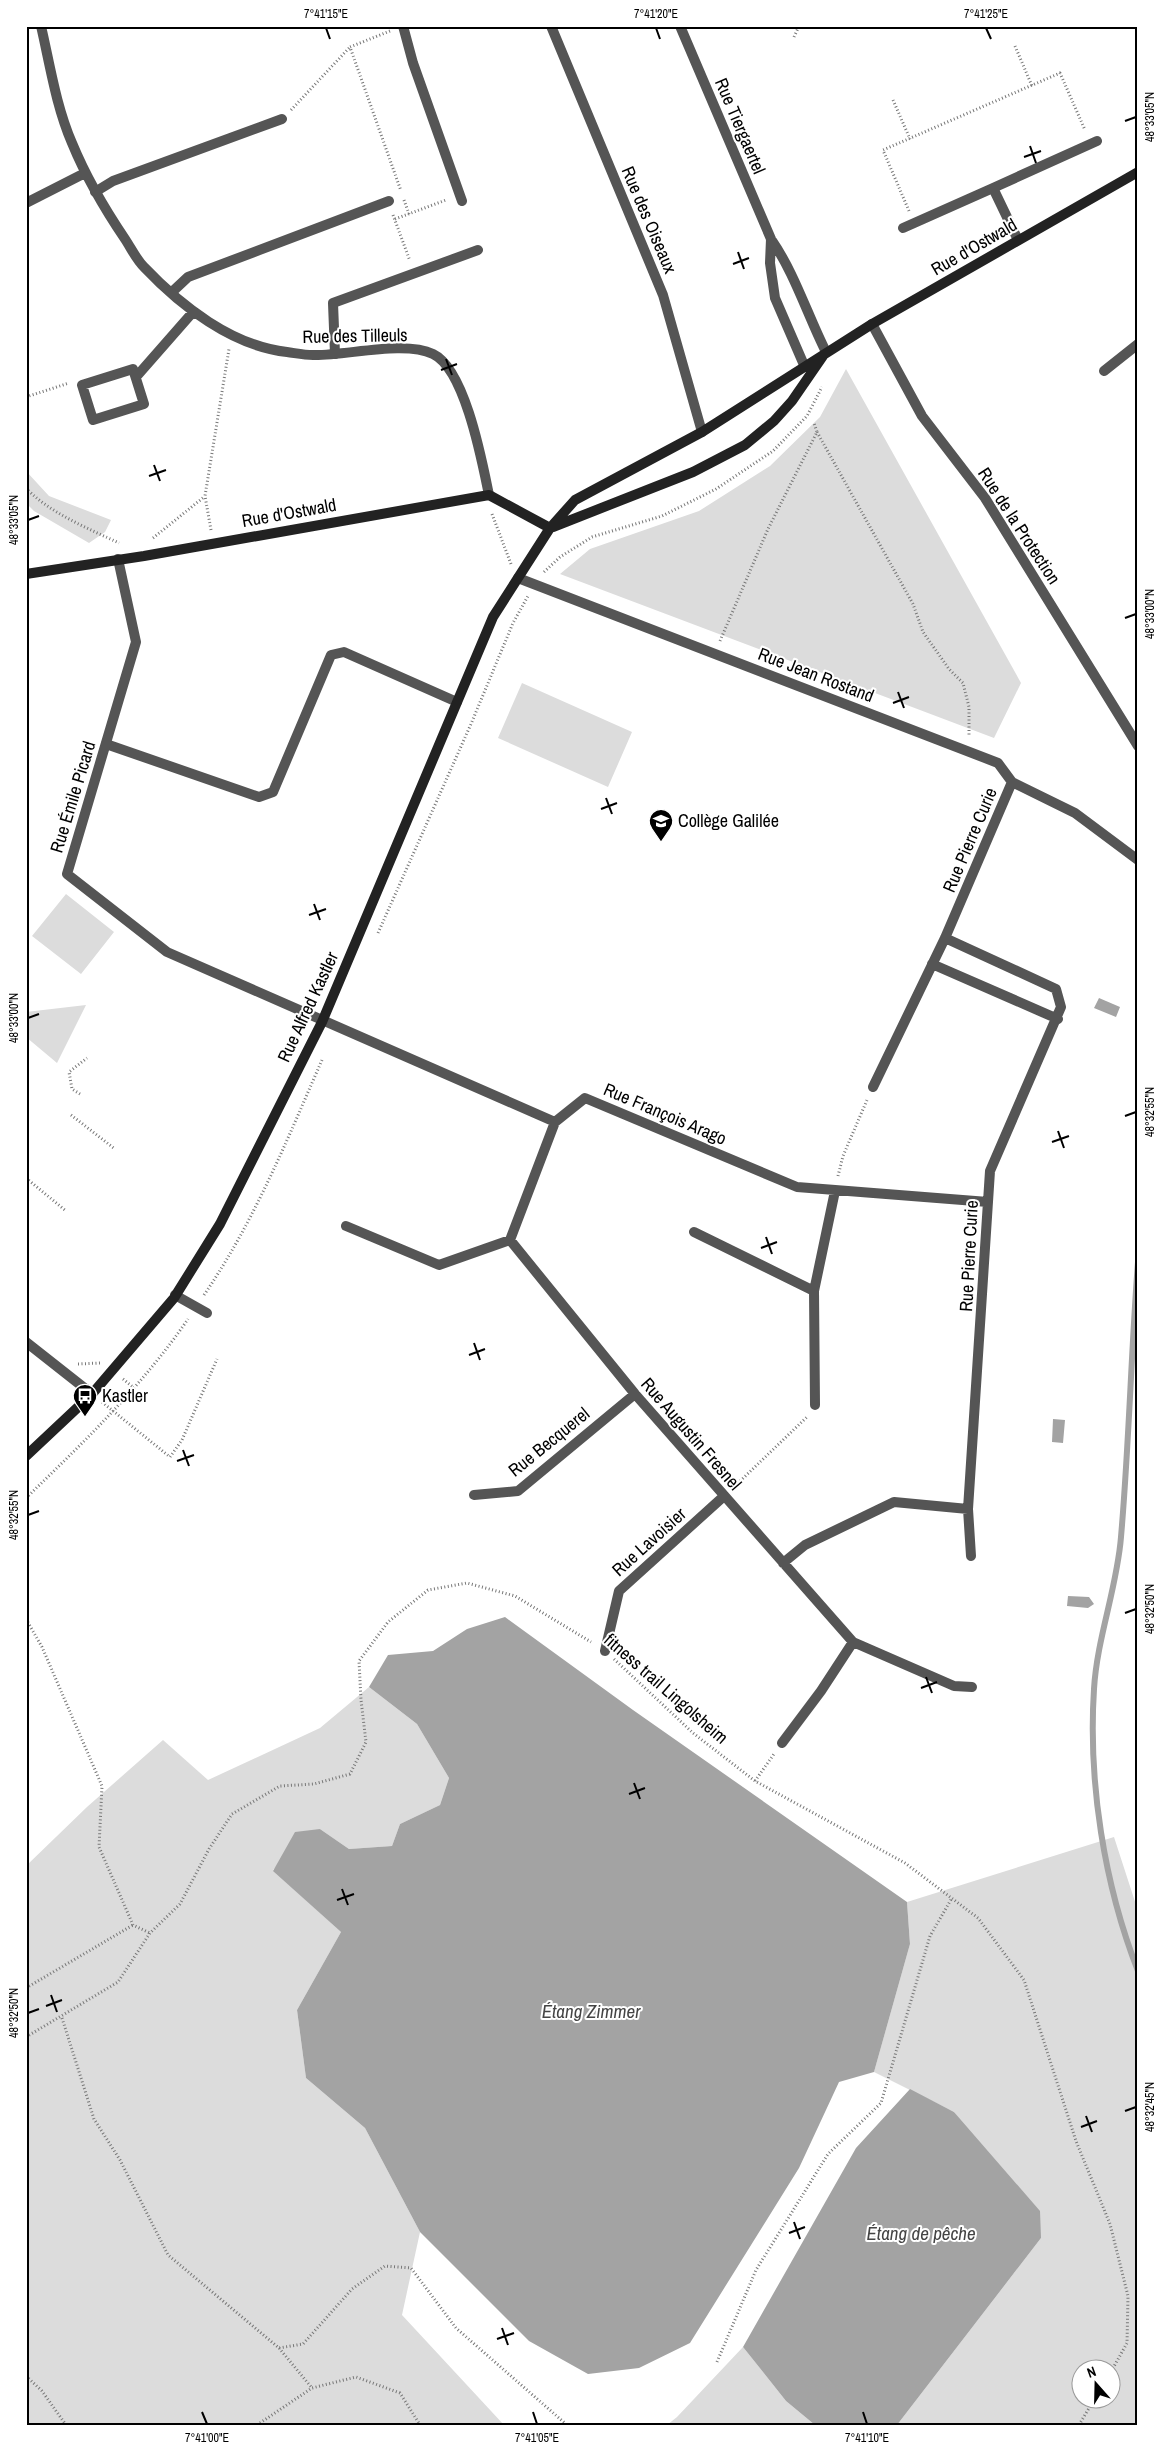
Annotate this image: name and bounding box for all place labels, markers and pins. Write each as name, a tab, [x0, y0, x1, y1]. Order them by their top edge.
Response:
school or university icon: Collège Galilée	[648, 808, 674, 842]
place label: Collège Galilée	[678, 808, 779, 833]
bus stop icon: Kastler	[72, 1383, 98, 1417]
place label: Kastler	[102, 1383, 148, 1408]

